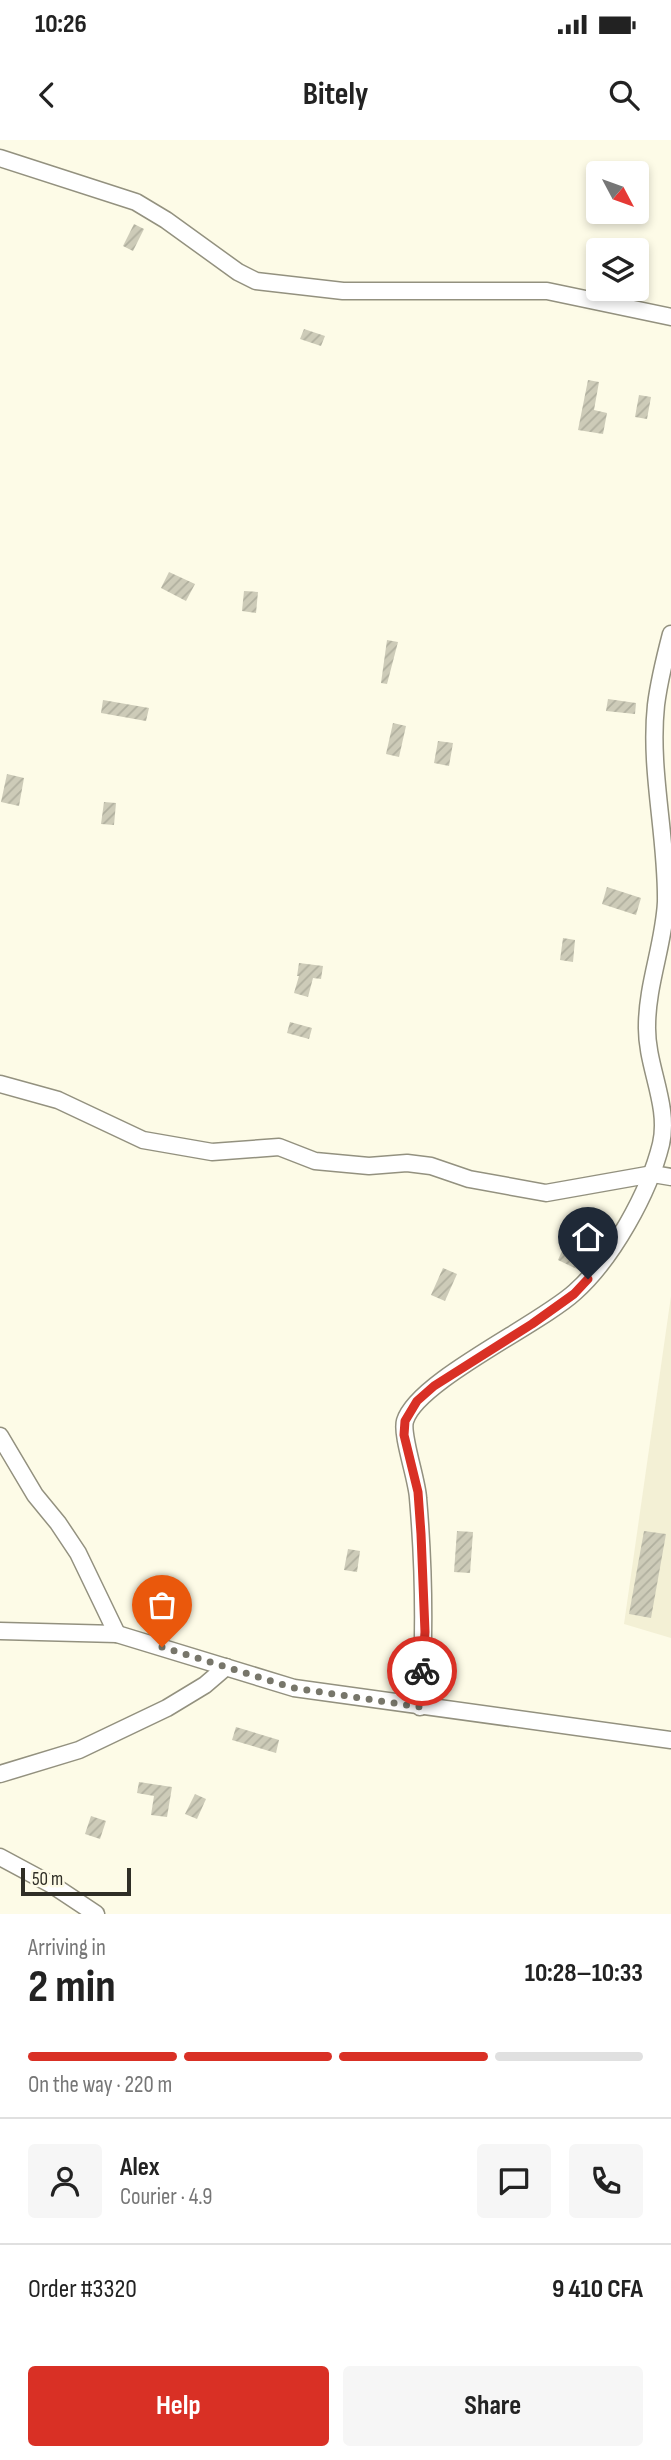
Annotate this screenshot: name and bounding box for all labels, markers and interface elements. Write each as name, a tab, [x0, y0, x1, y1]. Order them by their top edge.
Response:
text: 10:26	[35, 9, 87, 40]
text: Bitely	[303, 75, 368, 114]
icon: back	[28, 76, 66, 114]
icon: search	[605, 76, 643, 114]
north arrow	[586, 161, 649, 224]
map controls	[586, 161, 649, 301]
button: layers	[586, 238, 649, 301]
pin	[558, 1207, 618, 1279]
icon: home	[569, 1218, 607, 1256]
pin	[132, 1575, 192, 1647]
icon: bag	[143, 1586, 181, 1624]
courier	[387, 1636, 457, 1706]
icon: bike	[403, 1652, 441, 1690]
scale bar	[21, 1865, 131, 1897]
text: 50 m	[32, 1868, 63, 1891]
text: Arriving in	[28, 1934, 106, 1962]
text: 10:28–10:33	[525, 1958, 643, 1989]
text: 2 min	[28, 1960, 116, 2015]
text: On the way · 220 m	[28, 2071, 172, 2099]
button: person	[28, 2144, 102, 2218]
button: chat	[477, 2144, 551, 2218]
button: phone	[569, 2144, 643, 2218]
text: Alex	[120, 2152, 160, 2183]
text: Courier · 4.9	[120, 2183, 212, 2211]
text: Order #3320	[28, 2274, 137, 2305]
text: 9 410 CFA	[552, 2274, 643, 2305]
button: Help	[28, 2366, 329, 2446]
button: Share	[343, 2366, 643, 2446]

